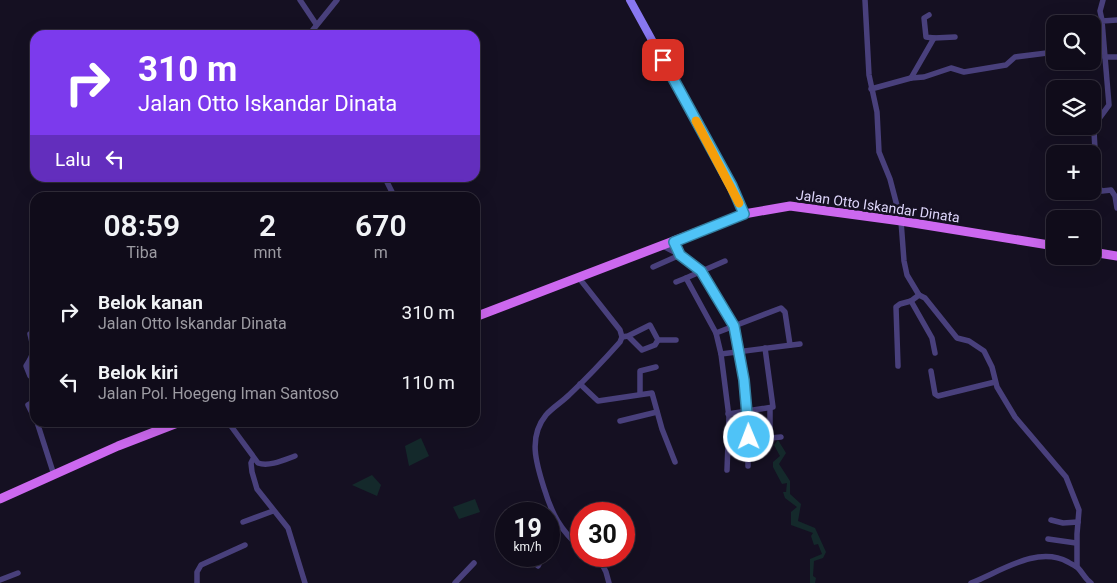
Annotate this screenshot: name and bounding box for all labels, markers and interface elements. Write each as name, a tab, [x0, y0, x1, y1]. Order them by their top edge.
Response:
map controls	[1046, 15, 1101, 265]
button: search	[1046, 15, 1101, 70]
pin	[642, 39, 684, 81]
icon: arrive	[649, 46, 677, 74]
text: 310 m	[138, 49, 237, 90]
icon: right	[55, 50, 120, 115]
button: layers	[1046, 80, 1101, 135]
text: Jalan Otto Iskandar Dinata	[138, 91, 397, 116]
icon: left	[101, 145, 129, 173]
button: +	[1046, 145, 1101, 200]
text: Lalu	[55, 148, 91, 171]
street label: Jalan Otto Iskandar Dinata	[795, 187, 961, 225]
text: 08:59	[103, 208, 180, 243]
text: 2	[259, 208, 276, 243]
text: 670	[355, 208, 407, 243]
button: −	[1046, 210, 1101, 265]
text: Tiba	[126, 243, 157, 262]
text: mnt	[254, 243, 282, 262]
text: m	[374, 243, 388, 262]
text: Belok kanan	[98, 291, 203, 314]
icon: right	[55, 298, 83, 326]
text: 310 m	[402, 301, 455, 324]
text: Jalan Otto Iskandar Dinata	[98, 314, 287, 333]
text: Belok kiri	[98, 361, 178, 384]
icon: left	[55, 368, 83, 396]
text: 110 m	[402, 371, 455, 394]
text: Jalan Pol. Hoegeng Iman Santoso	[98, 384, 339, 403]
position arrow	[722, 410, 774, 462]
speed limit sign: 30	[570, 502, 635, 567]
text: 19	[513, 514, 542, 543]
text: km/h	[513, 540, 542, 554]

